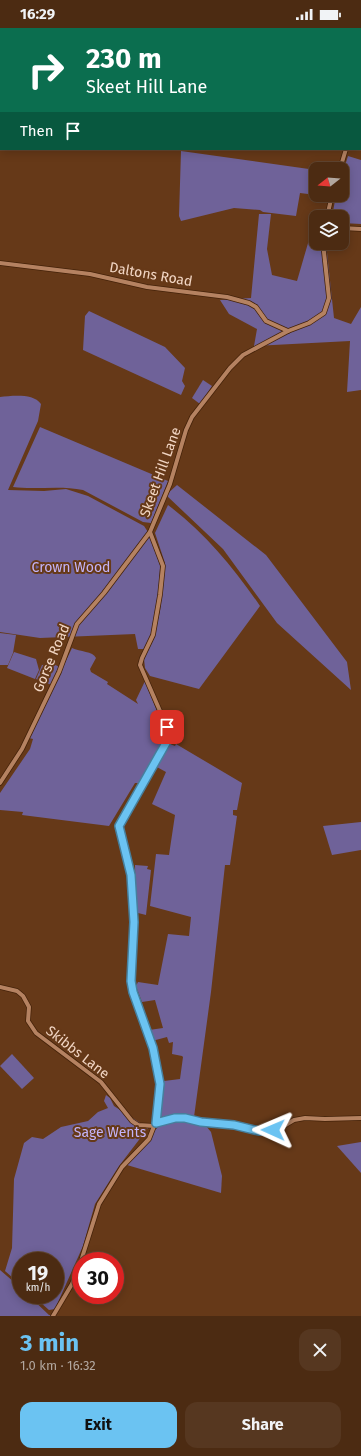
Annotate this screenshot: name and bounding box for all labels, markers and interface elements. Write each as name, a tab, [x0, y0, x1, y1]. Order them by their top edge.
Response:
text: 16:29	[20, 5, 55, 23]
text: 230 m	[86, 42, 162, 75]
icon: right	[20, 44, 72, 96]
text: Skeet Hill Lane	[86, 76, 207, 98]
icon: arrive	[62, 120, 84, 142]
text: Then	[20, 122, 54, 140]
north arrow	[309, 162, 349, 202]
map controls	[309, 162, 349, 250]
button: layers	[309, 210, 349, 250]
street label: Daltons Road	[108, 259, 194, 290]
street label: Skeet Hill Lane	[136, 425, 185, 519]
park label: Crown Wood	[32, 559, 110, 576]
street label: Gorse Road	[29, 622, 73, 695]
pin	[150, 710, 184, 744]
icon: arrive	[156, 716, 178, 738]
street label: Skibbs Lane	[43, 1022, 113, 1082]
position arrow	[252, 1109, 294, 1151]
park label: Sage Wents	[74, 1124, 147, 1141]
speed limit sign: 30	[72, 1252, 124, 1304]
text: 19	[28, 1261, 48, 1285]
text: km/h	[26, 1282, 50, 1294]
text: 3 min	[20, 1329, 79, 1357]
button: close	[299, 1329, 341, 1371]
text: 1.0 km · 16:32	[20, 1358, 96, 1373]
button: Exit	[20, 1402, 177, 1448]
button: Share	[185, 1402, 341, 1448]

